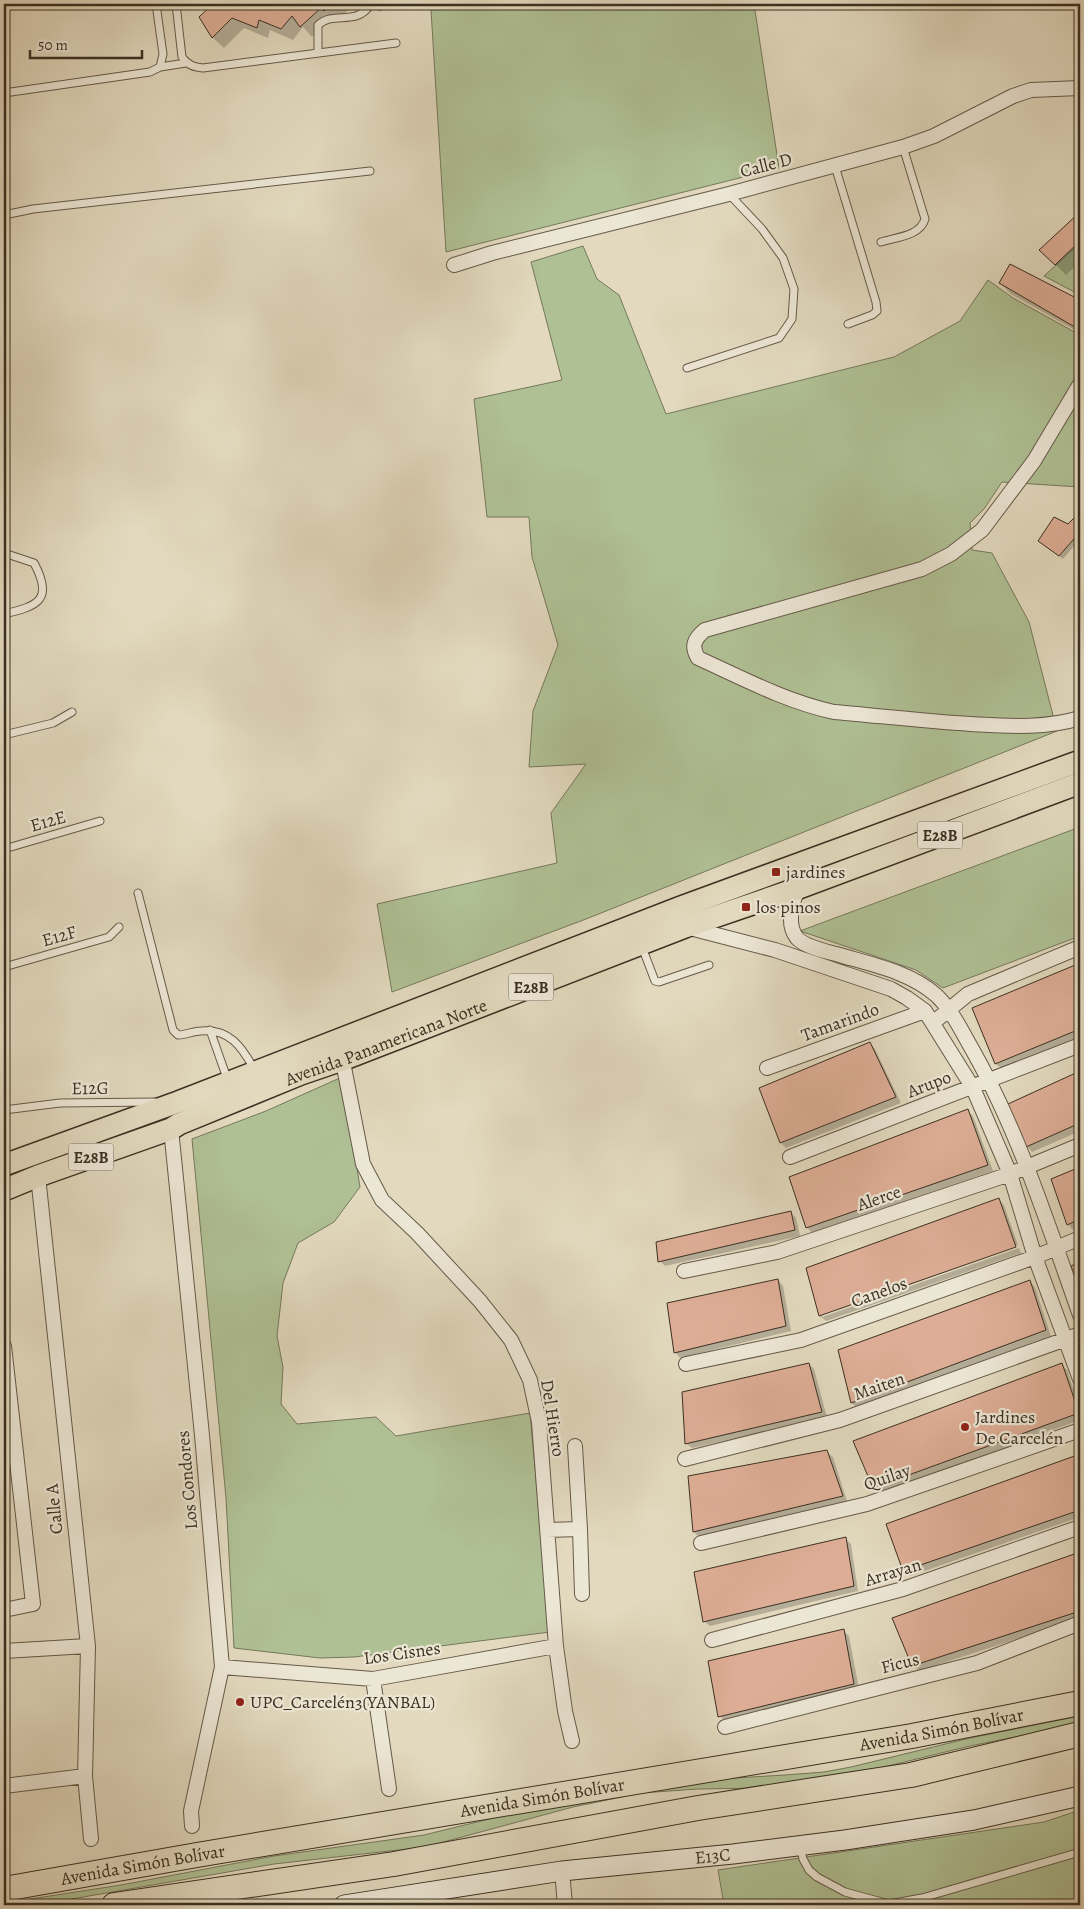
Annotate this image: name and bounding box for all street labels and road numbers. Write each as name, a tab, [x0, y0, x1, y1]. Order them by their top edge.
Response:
street label: Calle D	[737, 147, 795, 183]
street label: E12E	[27, 805, 69, 837]
road number: E28B	[918, 822, 962, 848]
street label: E12F	[39, 920, 79, 952]
road number: E28B	[508, 974, 554, 1000]
street label: Avenida Panamericana Norte	[281, 993, 490, 1092]
street label: Tamarindo	[798, 997, 882, 1047]
street label: Arupo	[903, 1065, 954, 1104]
street label: E12G	[71, 1076, 109, 1100]
road number: E28B	[68, 1144, 114, 1170]
street label: Alerce	[853, 1179, 904, 1217]
street label: Canelos	[848, 1271, 910, 1313]
street label: Maiten	[850, 1366, 908, 1406]
street label: Del Hierro	[535, 1378, 571, 1458]
street label: Los Condores	[171, 1430, 203, 1530]
street label: Quilay	[860, 1458, 914, 1496]
street label: Calle A	[39, 1482, 69, 1535]
street label: Arrayan	[861, 1552, 924, 1592]
street label: Los Cisnes	[362, 1636, 442, 1670]
street label: Ficus	[878, 1647, 922, 1679]
street label: Avenida Simón Bolívar	[857, 1702, 1026, 1757]
street label: Avenida Simón Bolívar	[457, 1772, 626, 1823]
street label: Avenida Simón Bolívar	[58, 1839, 227, 1891]
street label: E13C	[694, 1842, 732, 1870]

